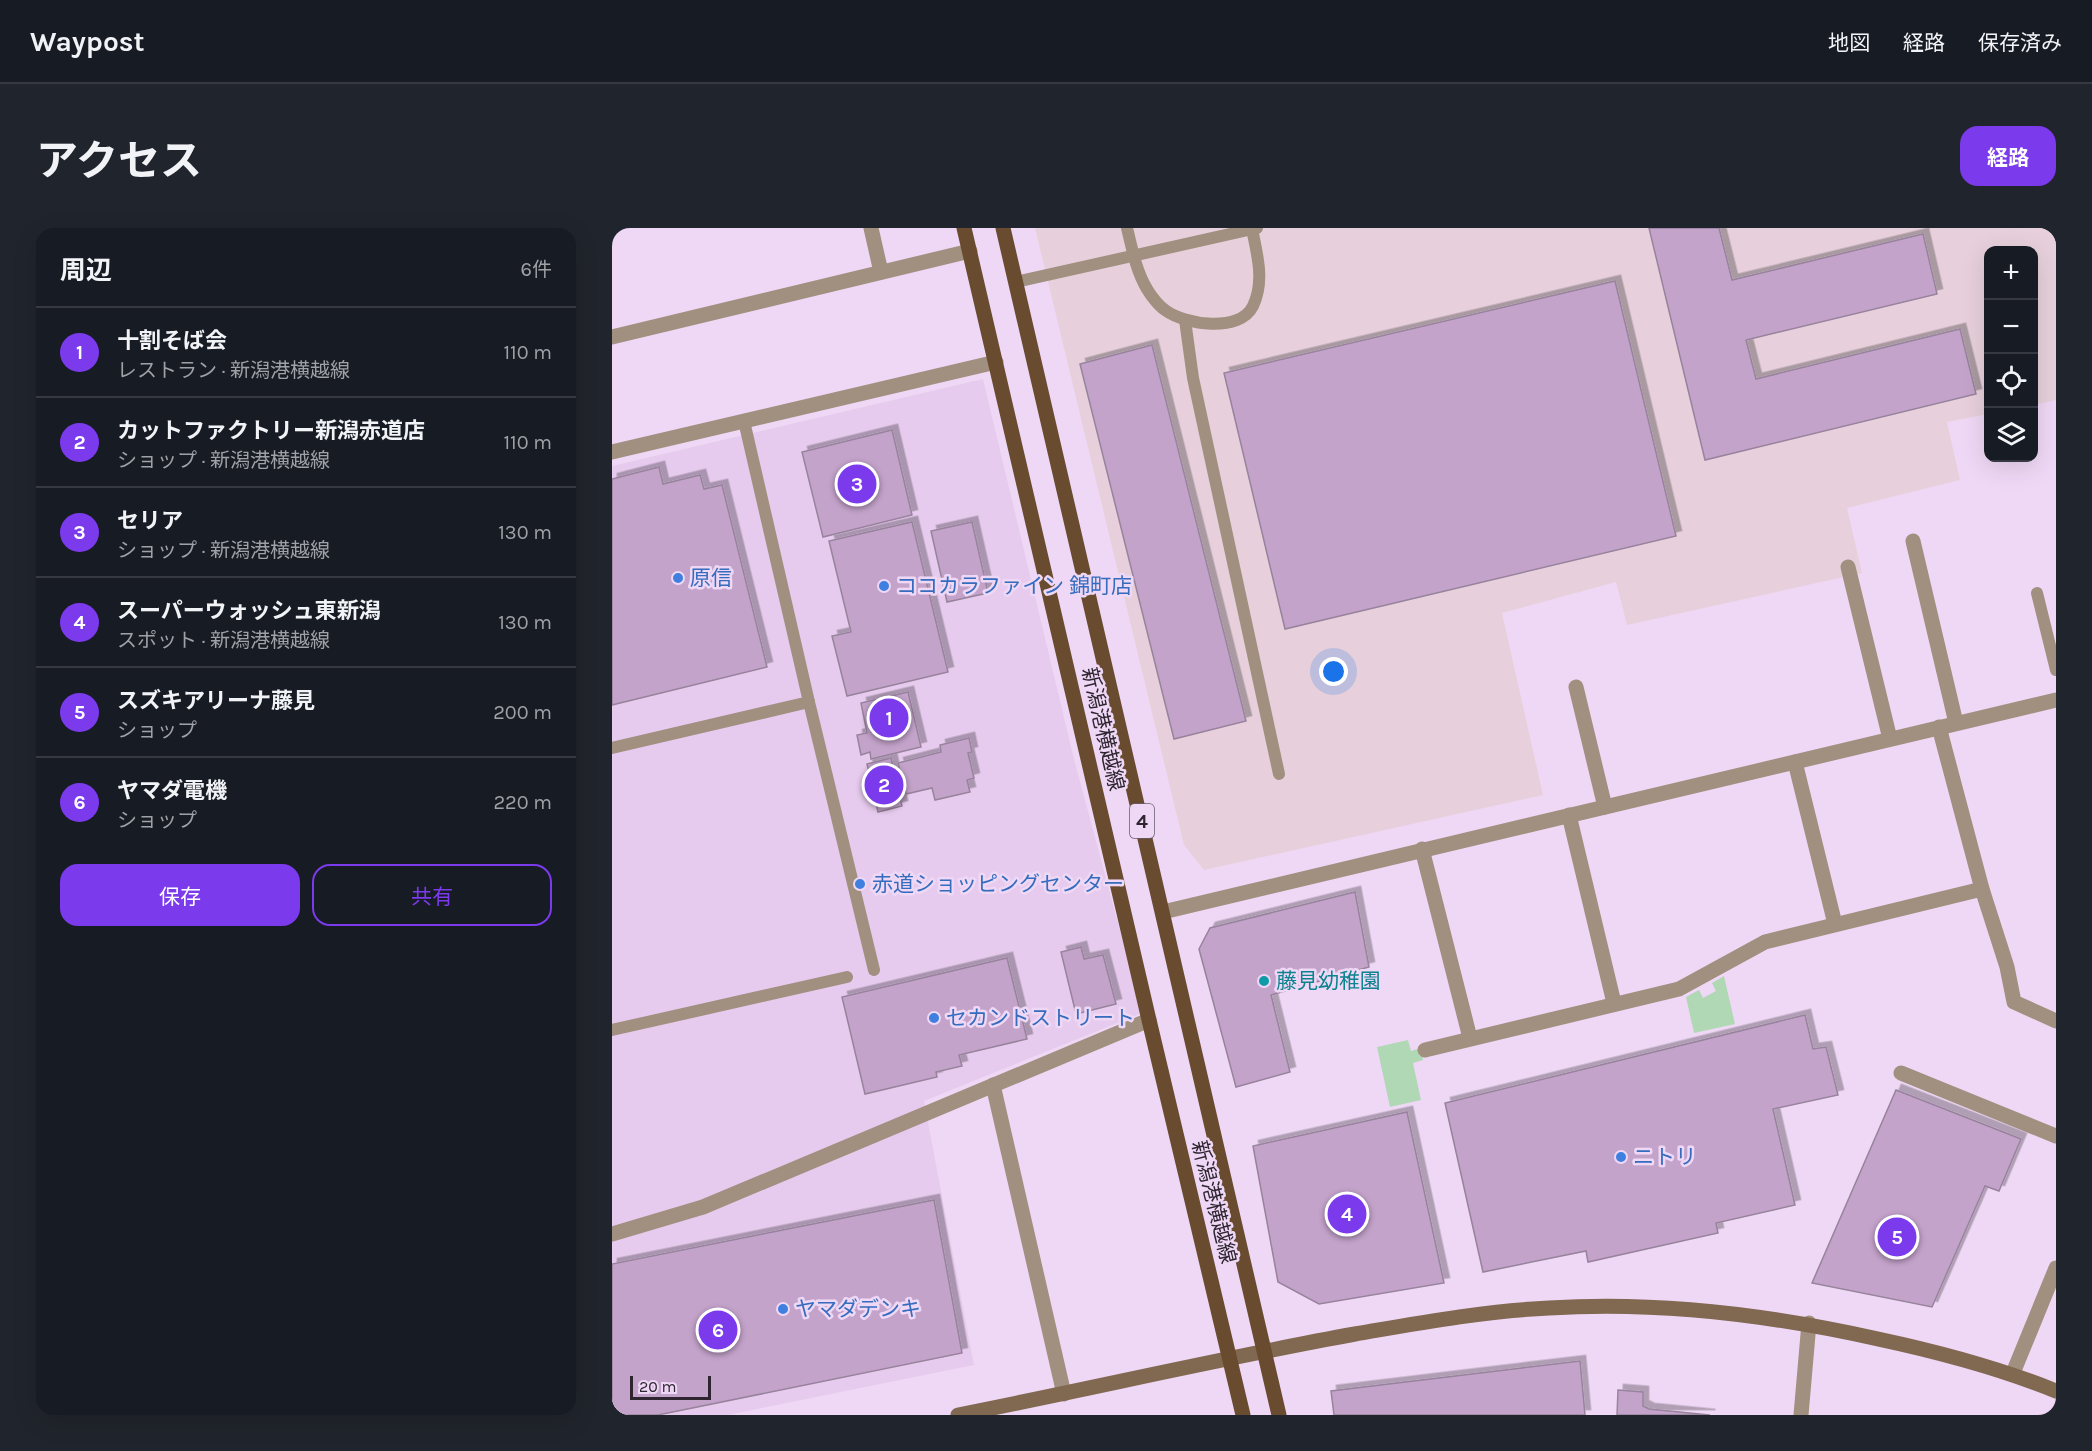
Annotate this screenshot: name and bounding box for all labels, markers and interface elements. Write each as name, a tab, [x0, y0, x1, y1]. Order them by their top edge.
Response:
text: Waypost	[30, 25, 145, 58]
text: 地図	[1828, 31, 1870, 55]
text: 経路	[1903, 31, 1945, 55]
text: 保存済み	[1978, 31, 2062, 55]
button: 経路	[1960, 126, 2056, 186]
text: アクセス	[36, 136, 202, 186]
map controls	[1984, 246, 2038, 462]
button: +	[1984, 246, 2038, 300]
text: 周辺	[60, 255, 112, 286]
text: 6件	[521, 258, 552, 281]
button: −	[1984, 300, 2038, 354]
text: 十割そば会	[117, 328, 227, 354]
text: 1	[76, 341, 83, 364]
text: 110 m	[503, 341, 552, 364]
button: locate	[1984, 354, 2038, 408]
text: レストラン · 新潟港横越線	[117, 359, 350, 382]
button: layers	[1984, 408, 2038, 462]
text: カットファクトリー新潟赤道店	[117, 418, 425, 444]
text: 2	[73, 431, 86, 454]
text: 110 m	[503, 431, 552, 454]
text: ショップ · 新潟港横越線	[117, 449, 330, 472]
pin: 3	[838, 462, 876, 506]
text: セリア	[117, 508, 183, 534]
text: 3	[73, 521, 86, 544]
text: 130 m	[498, 521, 552, 544]
text: ショップ · 新潟港横越線	[117, 539, 330, 562]
place label: 原信	[690, 566, 732, 590]
marker: 原信	[671, 571, 685, 585]
place label: ココカラファイン 錦町店	[896, 574, 1132, 598]
marker: ココカラファイン 錦町店	[877, 579, 891, 593]
text: スーパーウォッシュ東新潟	[117, 598, 381, 624]
text: 4	[74, 611, 85, 634]
text: 130 m	[498, 611, 552, 634]
text: スポット · 新潟港横越線	[117, 629, 330, 652]
your location	[1319, 657, 1348, 686]
street label: 新潟港横越線	[1077, 665, 1129, 793]
text: スズキアリーナ藤見	[117, 688, 315, 714]
pin: 1	[870, 696, 908, 740]
text: 5	[74, 701, 85, 724]
text: 200 m	[493, 701, 552, 724]
text: ショップ	[117, 719, 197, 742]
pin: 2	[864, 762, 904, 808]
text: ヤマダ電機	[117, 778, 227, 804]
text: 6	[73, 791, 86, 814]
text: 220 m	[493, 791, 552, 814]
road number: 4	[1130, 804, 1154, 838]
text: ショップ	[117, 809, 197, 832]
button: 保存	[60, 864, 300, 926]
button: 共有	[312, 864, 552, 926]
place label: 赤道ショッピングセンター	[872, 872, 1124, 896]
marker: 赤道ショッピングセンター	[853, 877, 867, 891]
place label: 藤見幼稚園	[1276, 969, 1381, 993]
marker: 藤見幼稚園	[1257, 974, 1271, 988]
place label: セカンドストリート	[946, 1006, 1135, 1030]
marker: セカンドストリート	[927, 1011, 941, 1025]
street label: 新潟港横越線	[1187, 1138, 1241, 1266]
place label: ニトリ	[1633, 1145, 1696, 1169]
marker: ニトリ	[1614, 1150, 1628, 1164]
pin: 4	[1328, 1192, 1366, 1236]
pin: 5	[1878, 1214, 1916, 1260]
place label: ヤマダデンキ	[795, 1297, 921, 1321]
marker: ヤマダデンキ	[776, 1302, 790, 1316]
pin: 6	[698, 1308, 738, 1352]
scale bar	[630, 1373, 711, 1400]
text: 20 m	[639, 1377, 677, 1396]

